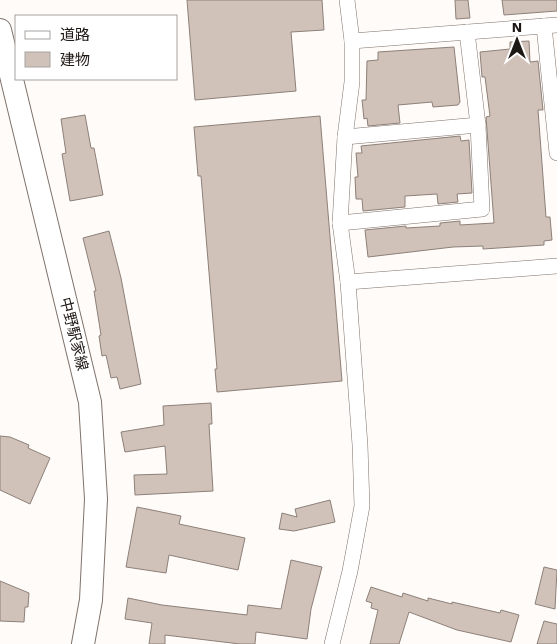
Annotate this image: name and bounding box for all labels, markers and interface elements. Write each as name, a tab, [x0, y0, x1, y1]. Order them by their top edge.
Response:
legend	[15, 15, 178, 80]
north arrow	[492, 15, 542, 65]
text: N	[512, 19, 522, 35]
text: 道路	[60, 26, 90, 44]
text: 建物	[60, 51, 90, 69]
street label: 中野駅家線	[56, 295, 92, 373]

